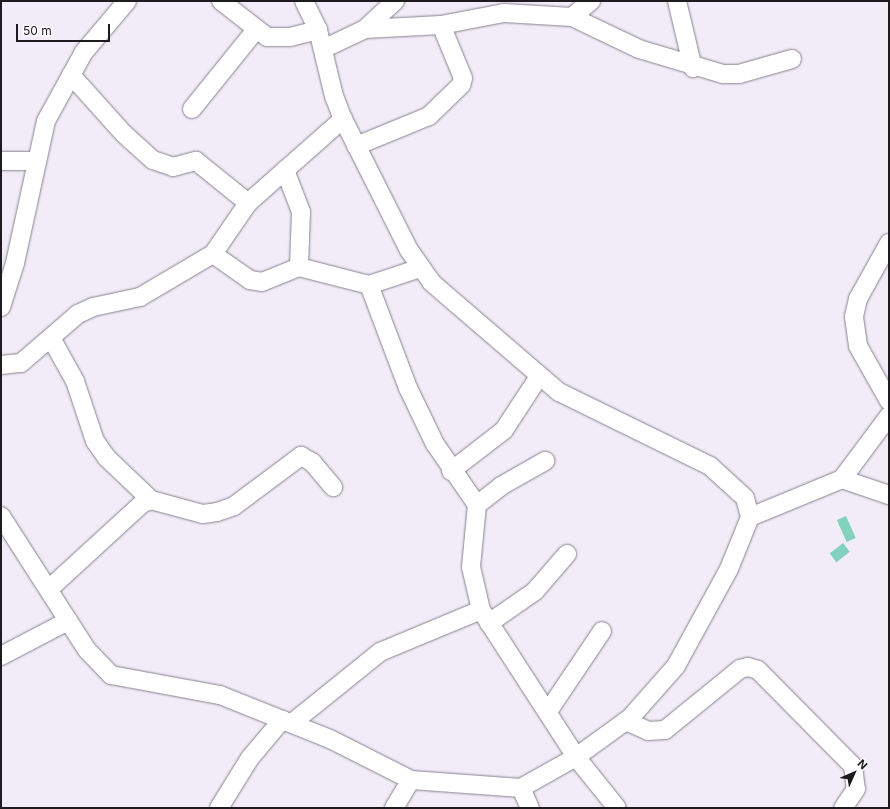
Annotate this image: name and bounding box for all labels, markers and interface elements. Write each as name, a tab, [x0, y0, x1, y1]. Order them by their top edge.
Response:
scale bar	[18, 16, 112, 42]
text: 50 m	[23, 23, 52, 38]
north arrow	[834, 753, 874, 793]
text: N	[855, 757, 870, 772]

